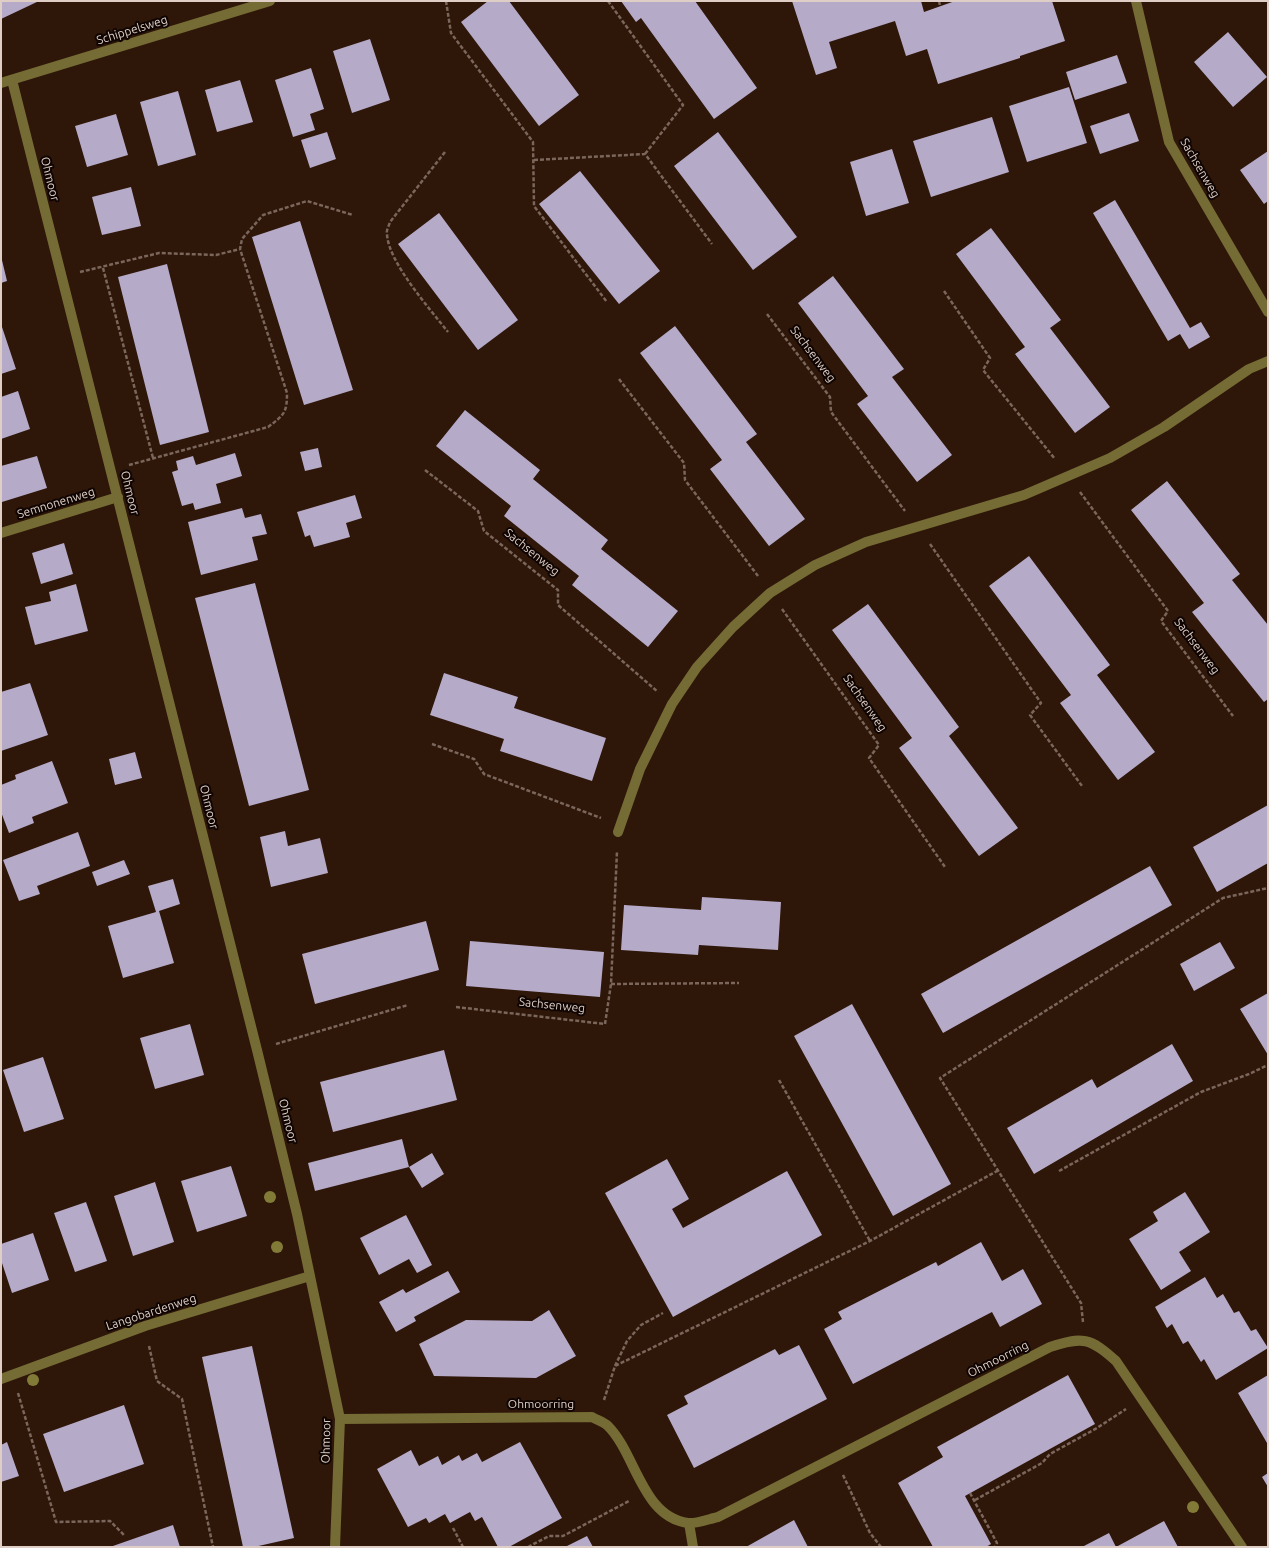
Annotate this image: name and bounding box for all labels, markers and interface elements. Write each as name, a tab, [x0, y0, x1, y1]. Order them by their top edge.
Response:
street label: Schippelsweg	[95, 12, 169, 48]
street label: Sachsenweg	[1177, 136, 1223, 200]
street label: Ohmoor	[38, 155, 62, 203]
street label: Sachsenweg	[787, 323, 839, 385]
street label: Ohmoor	[118, 469, 142, 517]
street label: Semnonenweg	[16, 484, 96, 522]
street label: Sachsenweg	[502, 526, 562, 578]
street label: Sachsenweg	[1171, 615, 1223, 677]
street label: Sachsenweg	[840, 672, 890, 734]
street label: Ohmoor	[197, 783, 221, 831]
street label: Sachsenweg	[518, 994, 586, 1016]
street label: Ohmoor	[276, 1097, 300, 1145]
street label: Langobardenweg	[104, 1291, 198, 1333]
street label: Ohmoorring	[965, 1338, 1031, 1380]
street label: Ohmoorring	[508, 1397, 574, 1411]
street label: Ohmoor	[318, 1418, 334, 1464]

